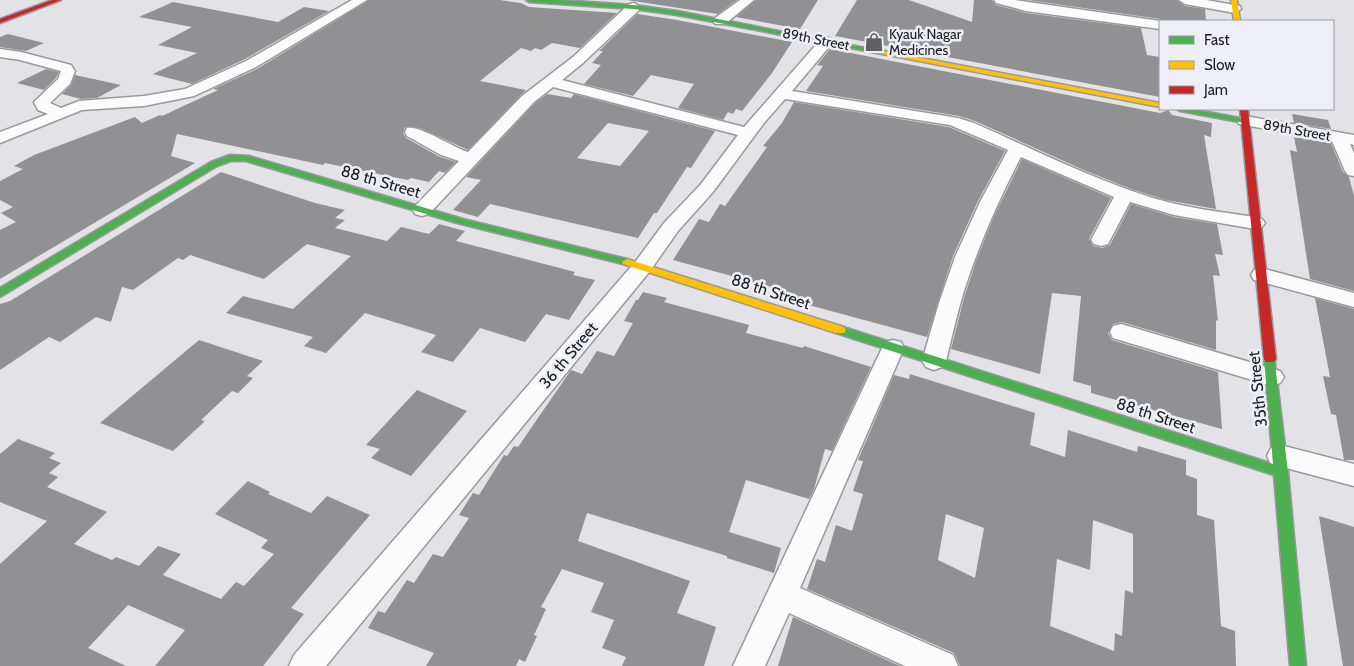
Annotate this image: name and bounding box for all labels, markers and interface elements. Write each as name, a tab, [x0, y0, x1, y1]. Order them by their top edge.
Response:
legend	[1159, 20, 1334, 110]
street label: 89th Street	[781, 24, 851, 54]
place label: Kyauk Nagar Medicines	[889, 25, 962, 59]
shop icon: Kyauk Nagar Medicines	[863, 31, 885, 53]
text: Fast	[1204, 31, 1229, 49]
text: Slow	[1204, 56, 1235, 74]
text: Jam	[1203, 81, 1228, 99]
street label: 89th Street	[1262, 115, 1332, 145]
street label: 88 th Street	[339, 161, 423, 202]
street label: 88 th Street	[729, 270, 813, 313]
street label: 36 th Street	[535, 318, 602, 392]
street label: 35th Street	[1244, 350, 1271, 428]
street label: 88 th Street	[1114, 394, 1198, 437]

